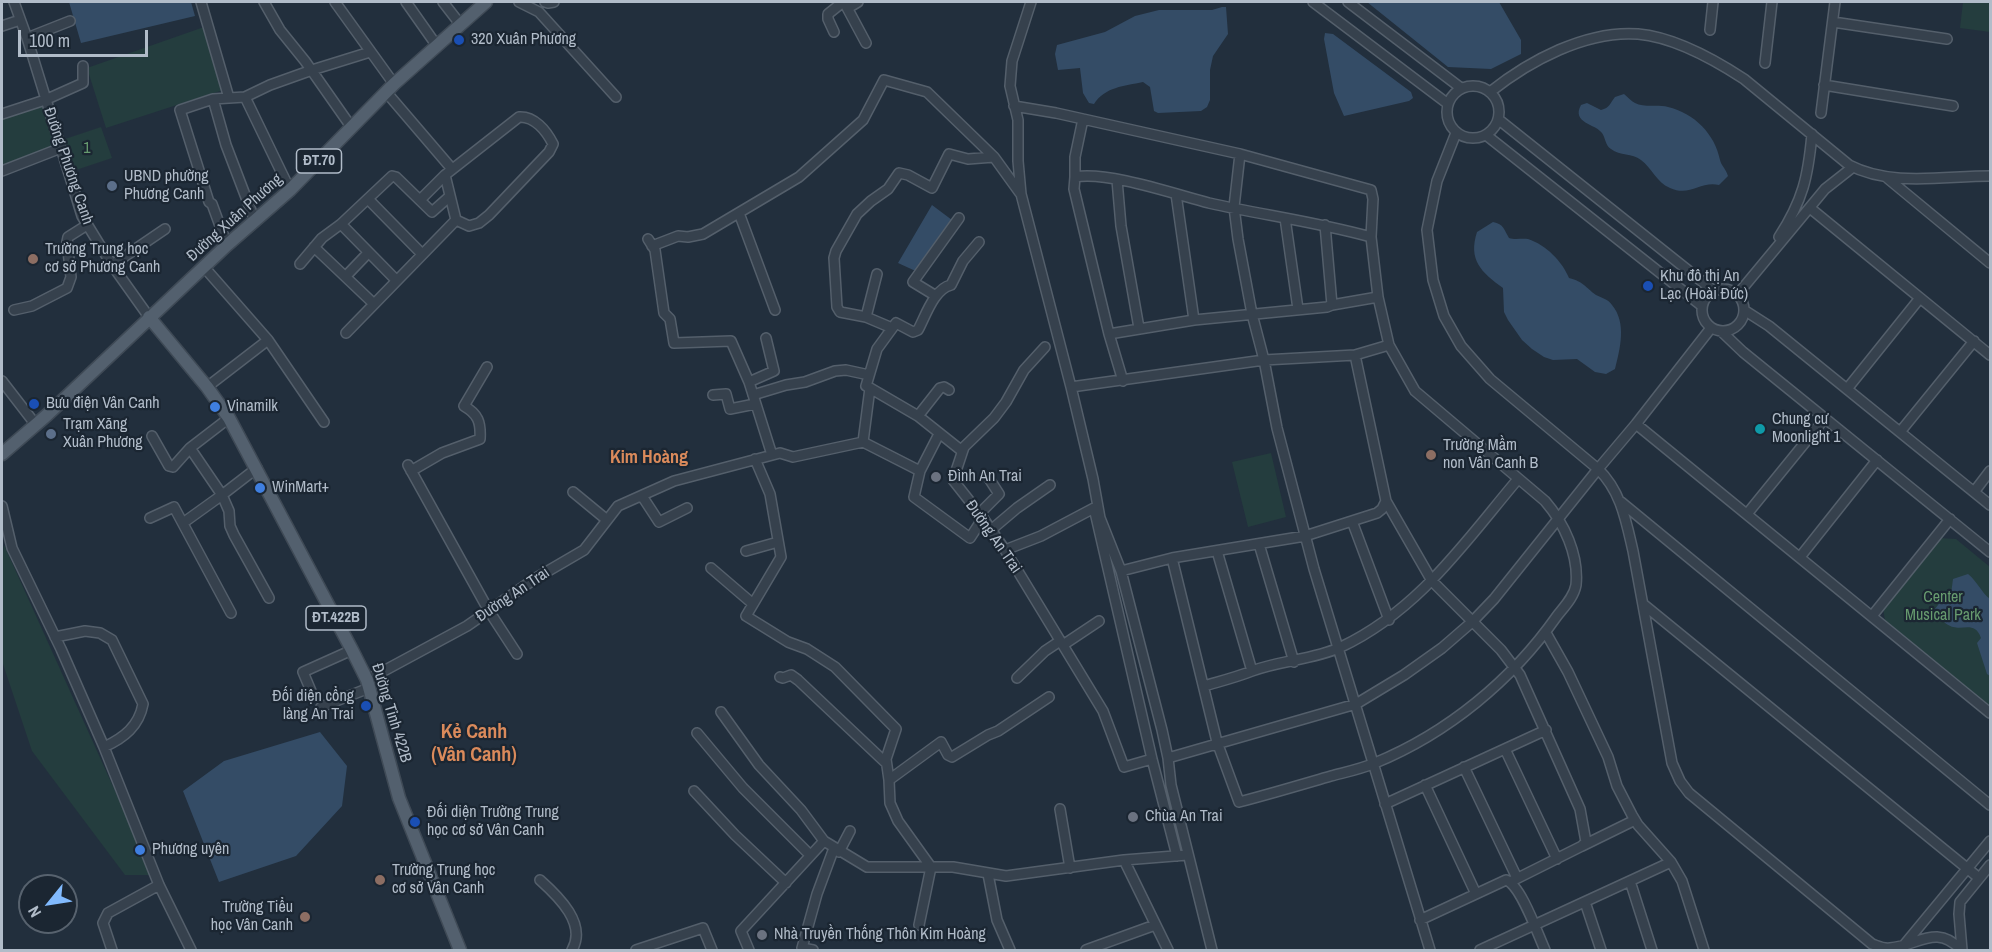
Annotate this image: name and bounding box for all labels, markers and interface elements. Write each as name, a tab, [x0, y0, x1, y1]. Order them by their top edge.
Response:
scale bar	[21, 18, 152, 56]
text: 100 m	[29, 28, 70, 53]
place label: 320 Xuân Phương	[471, 30, 576, 50]
marker: 320 Xuân Phương	[452, 33, 466, 47]
street label: Đường Phương Canh	[39, 105, 97, 227]
park label: 1	[83, 139, 91, 159]
road number: ĐT.70	[296, 149, 342, 173]
place label: UBND phường Phương Canh	[124, 167, 209, 205]
street label: Đường Xuân Phương	[183, 170, 287, 266]
marker: UBND phường Phương Canh	[105, 179, 119, 193]
place label: Trường Trung học cơ sở Phương Canh	[45, 240, 160, 278]
marker: Trường Trung học cơ sở Phương Canh	[26, 252, 40, 266]
place label: Khu đô thị An Lạc (Hoài Đức)	[1660, 267, 1748, 305]
marker: Khu đô thị An Lạc (Hoài Đức)	[1641, 279, 1655, 293]
place label: Bưu điện Vân Canh	[46, 394, 160, 414]
marker: Bưu điện Vân Canh	[27, 397, 41, 411]
place label: Vinamilk	[227, 397, 278, 417]
marker: Vinamilk	[208, 400, 222, 414]
place label: Chung cư Moonlight 1	[1772, 410, 1841, 448]
place label: Trạm Xăng Xuân Phương	[63, 415, 143, 453]
marker: Chung cư Moonlight 1	[1753, 422, 1767, 436]
marker: Trạm Xăng Xuân Phương	[44, 427, 58, 441]
place label: Trường Mầm non Vân Canh B	[1443, 436, 1538, 474]
district label: Kim Hoàng	[610, 447, 688, 469]
marker: Trường Mầm non Vân Canh B	[1424, 448, 1438, 462]
place label: Đình An Trai	[948, 467, 1022, 487]
marker: Đình An Trai	[929, 470, 943, 484]
place label: WinMart+	[272, 478, 329, 498]
marker: WinMart+	[253, 481, 267, 495]
street label: Đường An Trai	[961, 497, 1025, 577]
street label: Đường An Trai	[472, 563, 554, 627]
park label: Center Musical Park	[1905, 588, 1981, 626]
road number: ĐT.422B	[306, 606, 366, 630]
street label: Đường Tỉnh 422B	[367, 661, 415, 765]
place label: Đối diện cổng làng An Trai	[272, 687, 354, 725]
marker: Đối diện cổng làng An Trai	[359, 699, 373, 713]
district label: Kẻ Canh (Vân Canh)	[431, 721, 517, 768]
place label: Đối diện Trường Trung học cơ sở Vân Canh	[427, 803, 559, 841]
place label: Chùa An Trai	[1145, 807, 1223, 827]
marker: Chùa An Trai	[1126, 810, 1140, 824]
marker: Đối diện Trường Trung học cơ sở Vân Canh	[408, 815, 422, 829]
place label: Phương uyên	[152, 840, 229, 860]
marker: Phương uyên	[133, 843, 147, 857]
place label: Trường Trung học cơ sở Vân Canh	[392, 861, 495, 899]
marker: Trường Trung học cơ sở Vân Canh	[373, 873, 387, 887]
north arrow	[18, 874, 78, 934]
place label: Trường Tiểu học Vân Canh	[211, 898, 293, 936]
text: N	[22, 902, 46, 922]
marker: Trường Tiểu học Vân Canh	[298, 910, 312, 924]
place label: Nhà Truyền Thống Thôn Kim Hoàng	[774, 925, 986, 945]
marker: Nhà Truyền Thống Thôn Kim Hoàng	[755, 928, 769, 942]

